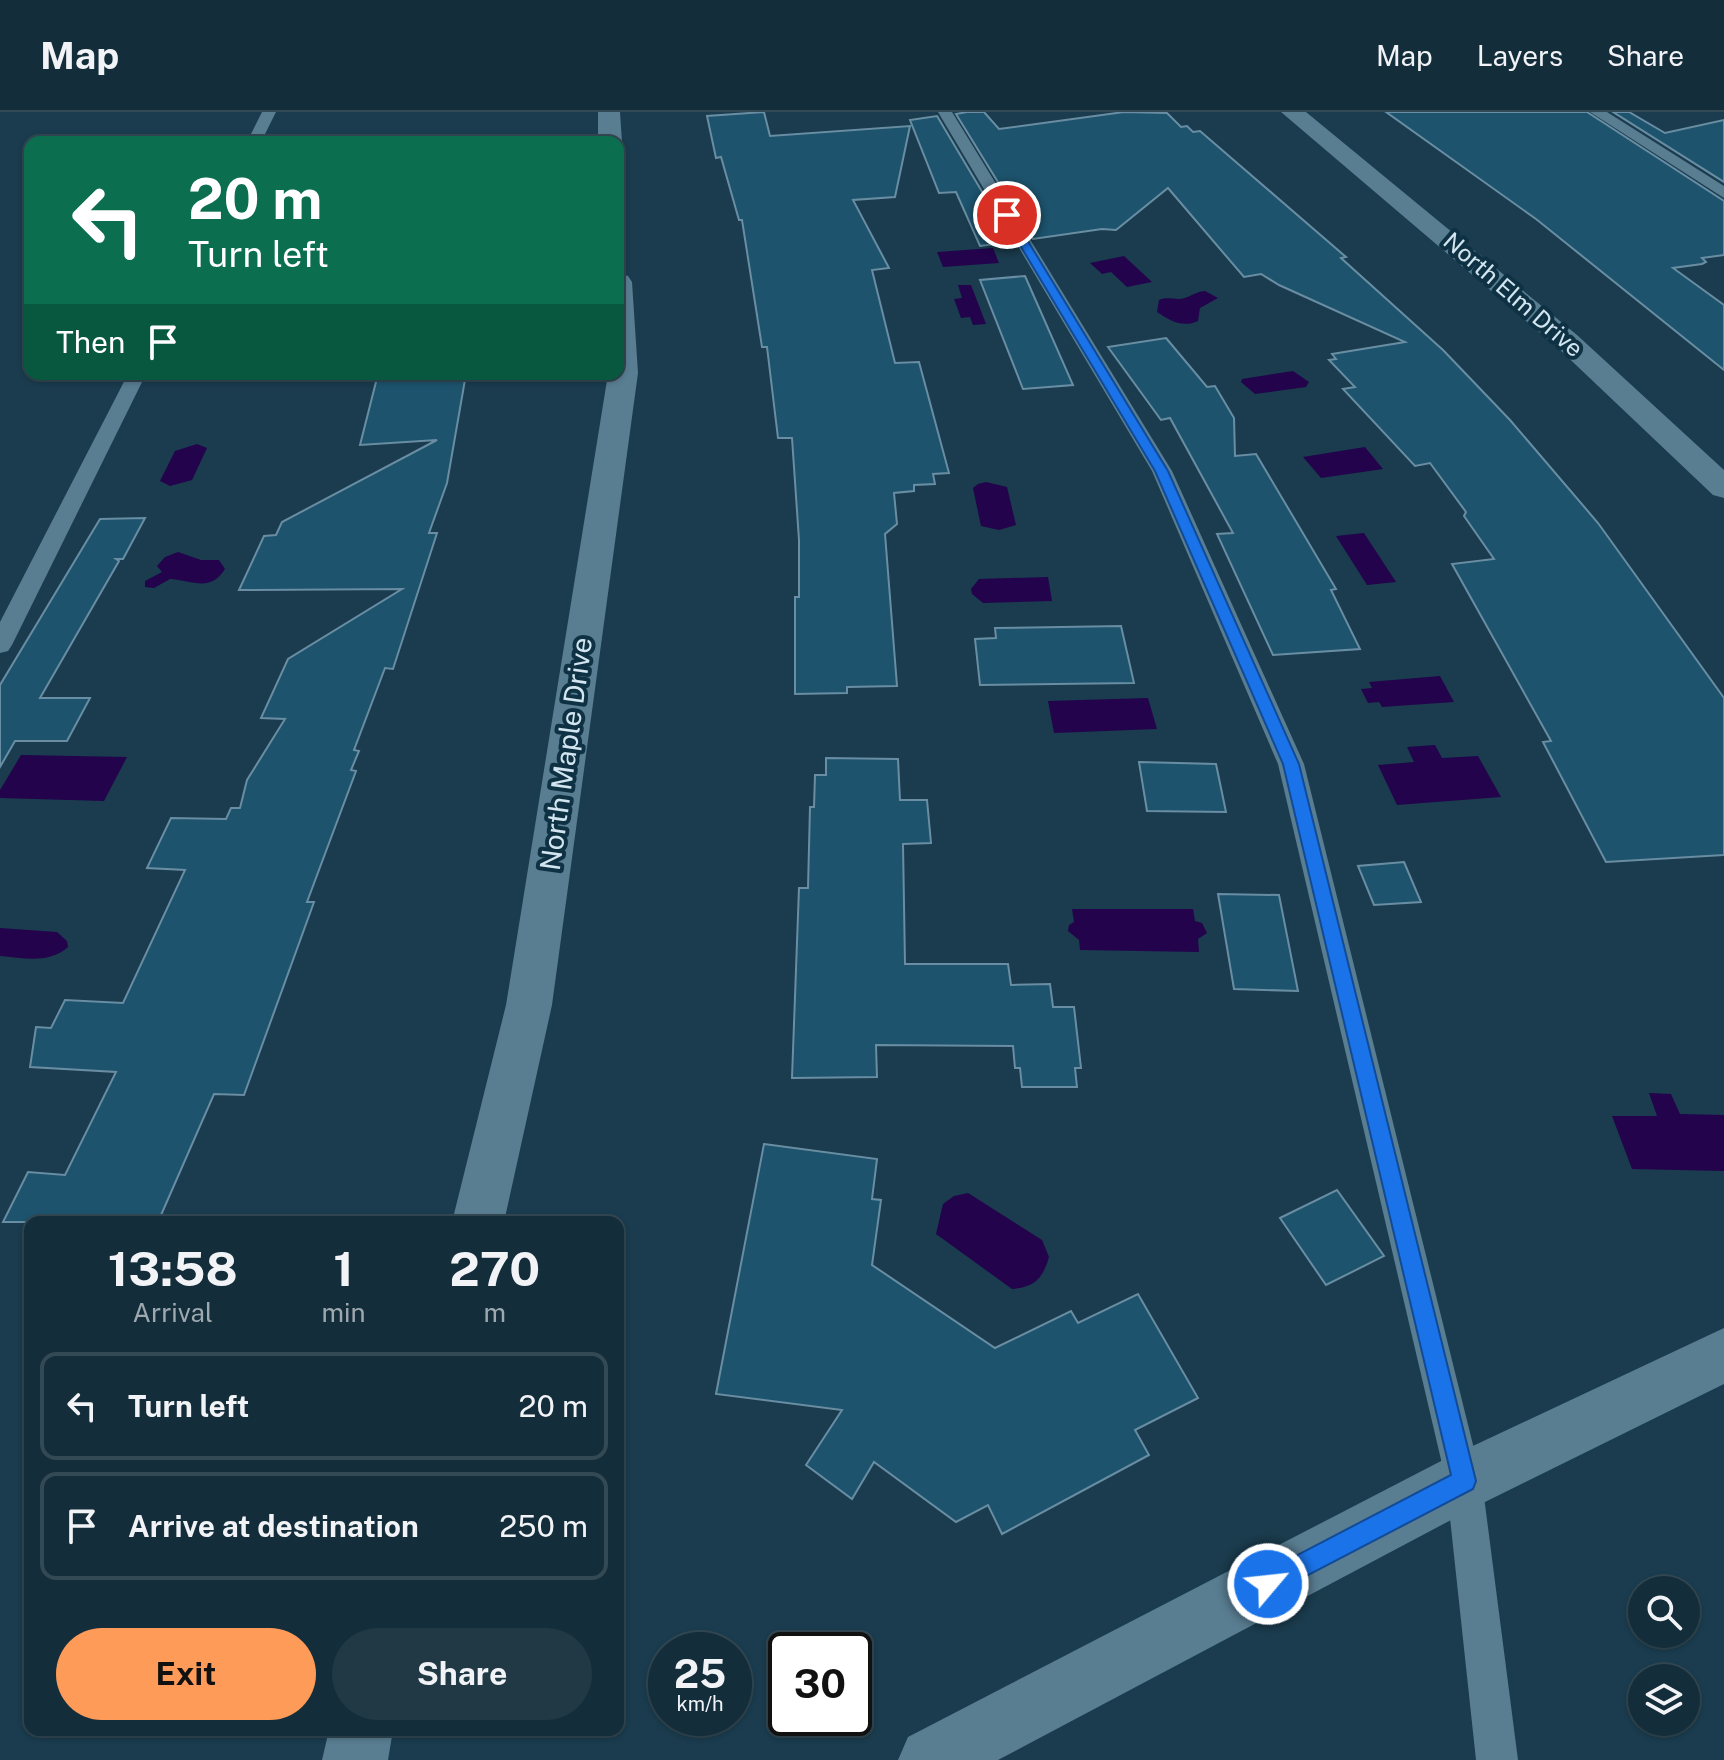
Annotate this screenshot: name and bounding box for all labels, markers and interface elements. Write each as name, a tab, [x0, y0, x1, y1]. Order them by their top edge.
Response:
text: Map	[40, 33, 119, 78]
text: Map	[1376, 39, 1433, 72]
text: Layers	[1477, 39, 1563, 72]
text: Share	[1607, 39, 1684, 72]
text: 20 m	[188, 166, 322, 232]
icon: left	[56, 168, 160, 272]
pin	[973, 181, 1041, 249]
icon: arrive	[985, 193, 1029, 237]
street label: North Elm Drive	[1438, 226, 1589, 362]
text: Turn left	[188, 233, 329, 275]
icon: arrive	[141, 320, 185, 364]
text: Then	[56, 324, 125, 360]
street label: North Maple Drive	[533, 635, 598, 873]
text: 13:58	[108, 1240, 238, 1297]
text: 1	[333, 1240, 354, 1297]
text: 270	[449, 1240, 540, 1297]
text: Arrival	[133, 1297, 213, 1328]
text: min	[321, 1297, 366, 1328]
text: m	[483, 1297, 506, 1328]
icon: left	[60, 1384, 104, 1428]
text: Turn left	[128, 1388, 249, 1424]
text: 20 m	[519, 1388, 588, 1424]
icon: arrive	[60, 1504, 104, 1548]
text: Arrive at destination	[128, 1508, 419, 1544]
text: 250 m	[499, 1508, 588, 1544]
position arrow	[1226, 1542, 1310, 1626]
map controls	[1628, 1576, 1700, 1736]
button: search	[1628, 1576, 1700, 1648]
button: Exit	[56, 1628, 316, 1720]
button: Share	[332, 1628, 592, 1720]
speed limit sign: 30	[768, 1632, 872, 1736]
text: 25	[674, 1650, 726, 1697]
button: layers	[1628, 1664, 1700, 1736]
text: km/h	[676, 1692, 724, 1716]

